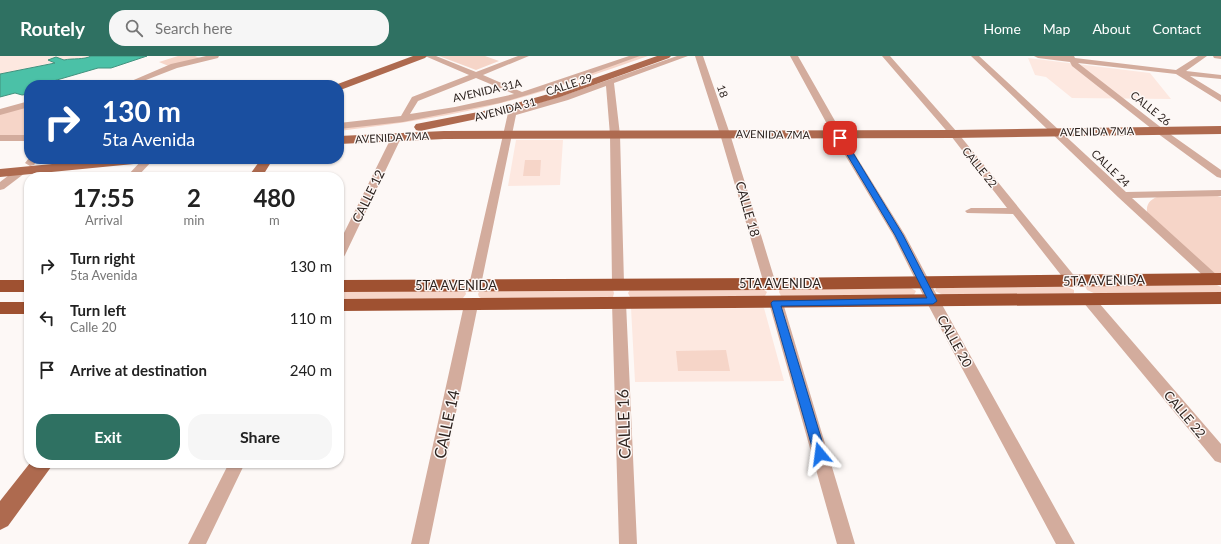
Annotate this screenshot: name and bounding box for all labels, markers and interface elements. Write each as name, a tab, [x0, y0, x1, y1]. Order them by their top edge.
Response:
search box	[109, 10, 389, 46]
text: Routely	[20, 17, 85, 40]
icon: search	[123, 17, 145, 39]
text: Search here	[155, 19, 232, 37]
text: Home	[983, 20, 1021, 37]
text: Map	[1043, 20, 1070, 37]
text: About	[1092, 20, 1130, 37]
text: Contact	[1152, 20, 1201, 37]
street label: CALLE 29	[544, 70, 594, 98]
street label: AVENIDA 31A	[451, 76, 523, 104]
street label: 18	[715, 83, 731, 99]
street label: CALLE 26	[1128, 88, 1174, 128]
text: 130 m	[102, 94, 181, 128]
street label: AVENIDA 31	[473, 95, 537, 123]
icon: right	[36, 96, 88, 148]
pin	[823, 121, 857, 155]
street label: AVENIDA 7MA	[1060, 124, 1135, 138]
street label: AVENIDA 7MA	[736, 127, 811, 141]
icon: arrive	[829, 127, 851, 149]
text: 5ta Avenida	[102, 128, 195, 150]
street label: AVENIDA 7MA	[355, 129, 430, 145]
street label: CALLE 22	[960, 144, 1000, 190]
street label: CALLE 24	[1089, 147, 1133, 190]
street label: CALLE 12	[348, 167, 388, 225]
street label: CALLE 18	[732, 180, 764, 238]
text: 17:55	[73, 183, 135, 212]
text: 2	[187, 183, 201, 212]
text: 480	[253, 183, 295, 212]
text: Arrival	[85, 212, 122, 228]
text: min	[184, 212, 205, 228]
text: m	[269, 212, 280, 228]
text: Turn right	[70, 249, 135, 267]
icon: right	[36, 255, 58, 277]
text: 130 m	[290, 257, 332, 275]
text: 5ta Avenida	[70, 267, 137, 283]
street label: 5TA AVENIDA	[1063, 271, 1145, 289]
street label: 5TA AVENIDA	[739, 275, 821, 291]
street label: 5TA AVENIDA	[415, 277, 497, 293]
text: Turn left	[70, 301, 126, 319]
icon: left	[36, 307, 58, 329]
text: 110 m	[290, 309, 332, 327]
street label: CALLE 20	[934, 312, 976, 370]
text: Calle 20	[70, 319, 117, 335]
icon: arrive	[36, 359, 58, 381]
text: Arrive at destination	[70, 361, 207, 379]
text: 240 m	[290, 361, 332, 379]
street label: CALLE 22	[1161, 387, 1209, 441]
street label: CALLE 14	[429, 388, 463, 460]
street label: CALLE 16	[612, 389, 634, 459]
button: Exit	[36, 414, 180, 460]
button: Share	[188, 414, 332, 460]
position arrow	[799, 433, 841, 475]

